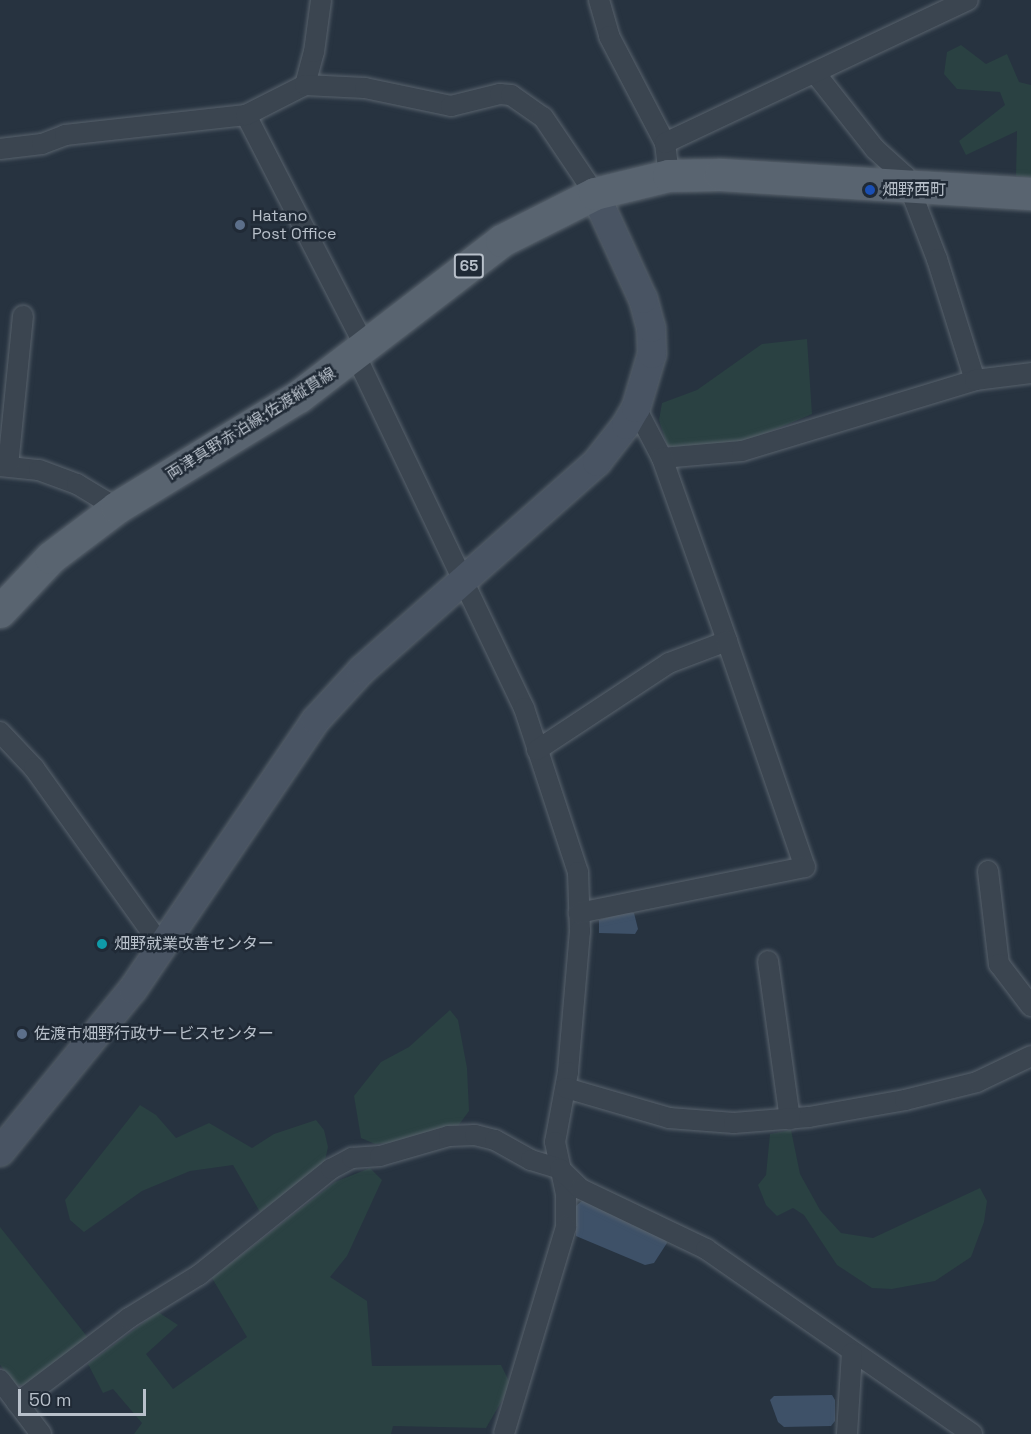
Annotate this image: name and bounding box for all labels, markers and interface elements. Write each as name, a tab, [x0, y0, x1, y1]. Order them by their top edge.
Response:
place label: 畑野西町	[882, 180, 946, 200]
marker: 畑野西町	[863, 183, 877, 197]
place label: Hatano Post Office	[252, 206, 336, 244]
marker: Hatano Post Office	[233, 218, 247, 232]
road number: 65	[452, 254, 486, 278]
street label: 両津真野赤泊線;佐渡縦貫線	[163, 364, 339, 484]
place label: 畑野就業改善センター	[114, 934, 274, 954]
marker: 畑野就業改善センター	[95, 937, 109, 951]
place label: 佐渡市畑野行政サービスセンター	[34, 1024, 274, 1044]
marker: 佐渡市畑野行政サービスセンター	[15, 1027, 29, 1041]
scale bar	[21, 1377, 148, 1415]
text: 50 m	[29, 1388, 71, 1411]

